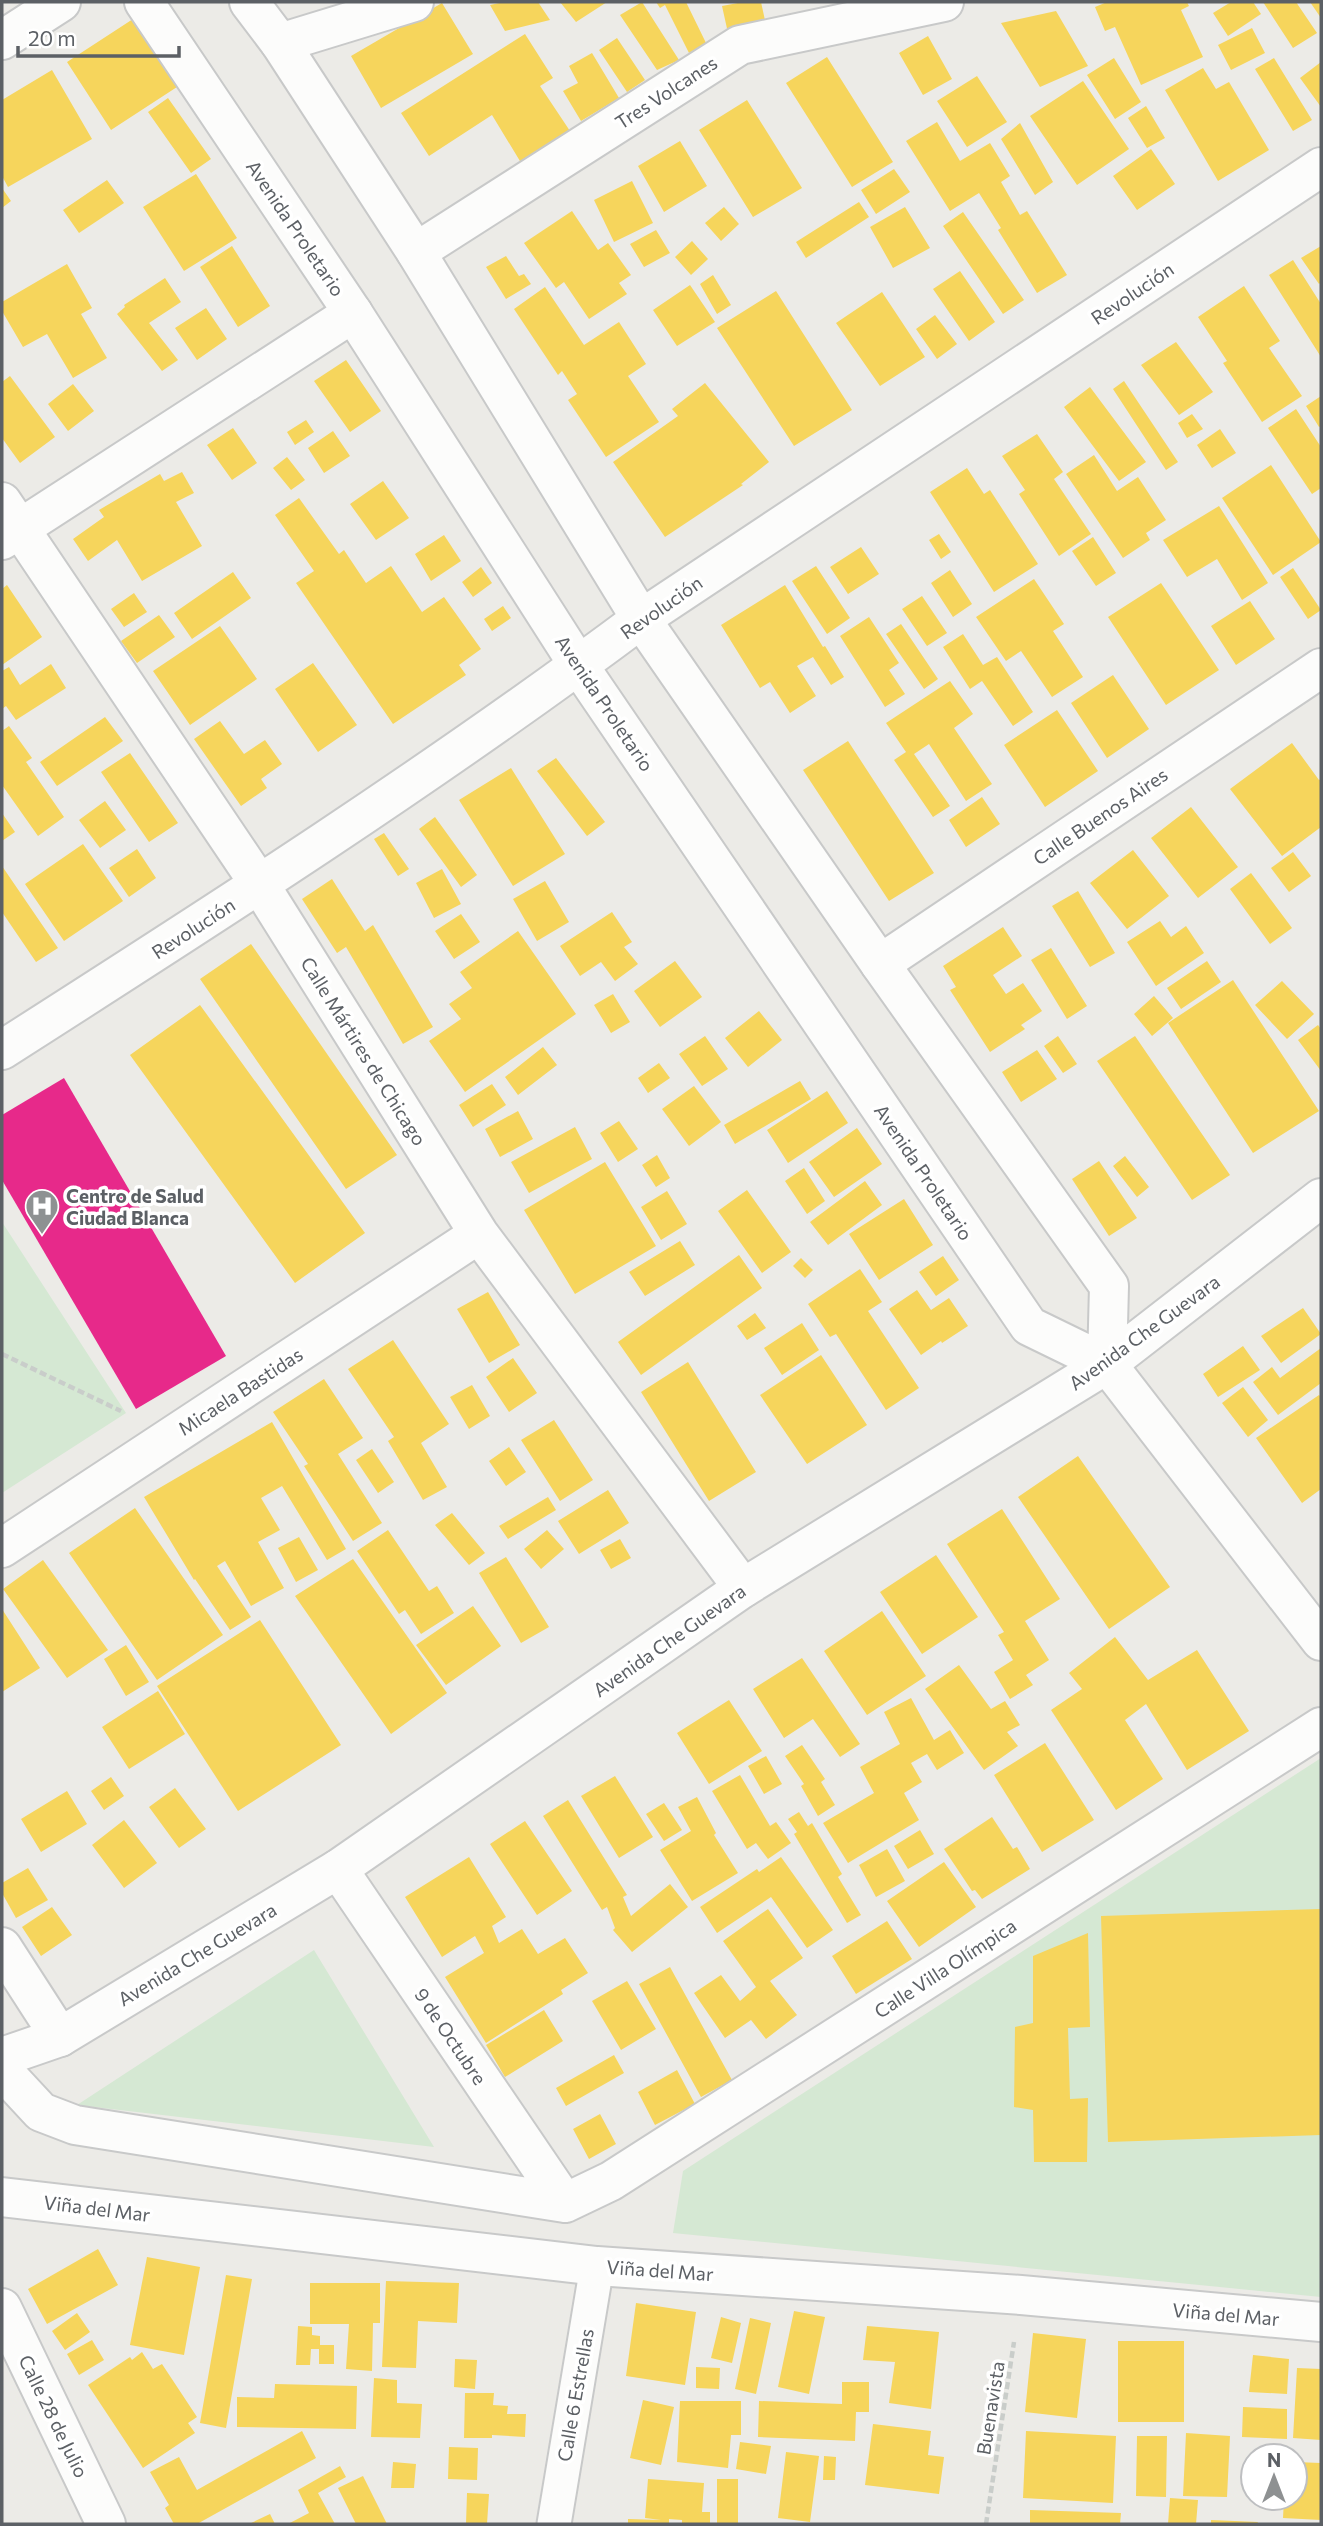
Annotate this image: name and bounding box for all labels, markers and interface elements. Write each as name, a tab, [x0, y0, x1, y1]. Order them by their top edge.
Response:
scale bar	[18, 14, 178, 58]
text: 20 m	[28, 25, 76, 50]
street label: Tres Volcanes	[611, 51, 721, 133]
street label: Avenida Proletario	[242, 156, 350, 300]
street label: Revolución	[1086, 257, 1178, 329]
street label: Revolución	[616, 570, 706, 644]
street label: Avenida Proletario	[551, 631, 659, 775]
street label: Calle Buenos Aires	[1028, 762, 1172, 870]
street label: Revolución	[147, 893, 239, 963]
street label: Calle Mártires de Chicago	[296, 952, 432, 1150]
street label: Avenida Proletario	[870, 1100, 978, 1244]
place label: Centro de Salud Ciudad Blanca	[66, 1184, 204, 1229]
hospital icon: Centro de Salud Ciudad Blanca	[23, 1187, 61, 1236]
street label: Avenida Che Guevara	[1064, 1270, 1224, 1394]
street label: Micaela Bastidas	[173, 1342, 307, 1440]
street label: Avenida Che Guevara	[588, 1579, 750, 1701]
street label: Avenida Che Guevara	[114, 1898, 280, 2010]
street label: Calle Villa Olímpica	[870, 1914, 1020, 2022]
street label: 9 de Octubre	[410, 1983, 492, 2089]
street label: Viña del Mar	[42, 2190, 152, 2226]
street label: Viña del Mar	[606, 2255, 715, 2285]
street label: Viña del Mar	[1172, 2298, 1281, 2330]
street label: Calle 6 Estrellas	[552, 2327, 598, 2463]
street label: Calle 28 de Julio	[14, 2351, 94, 2481]
street label: Buenavista	[971, 2360, 1009, 2456]
north arrow	[1239, 2442, 1309, 2512]
text: N	[1267, 2448, 1281, 2471]

